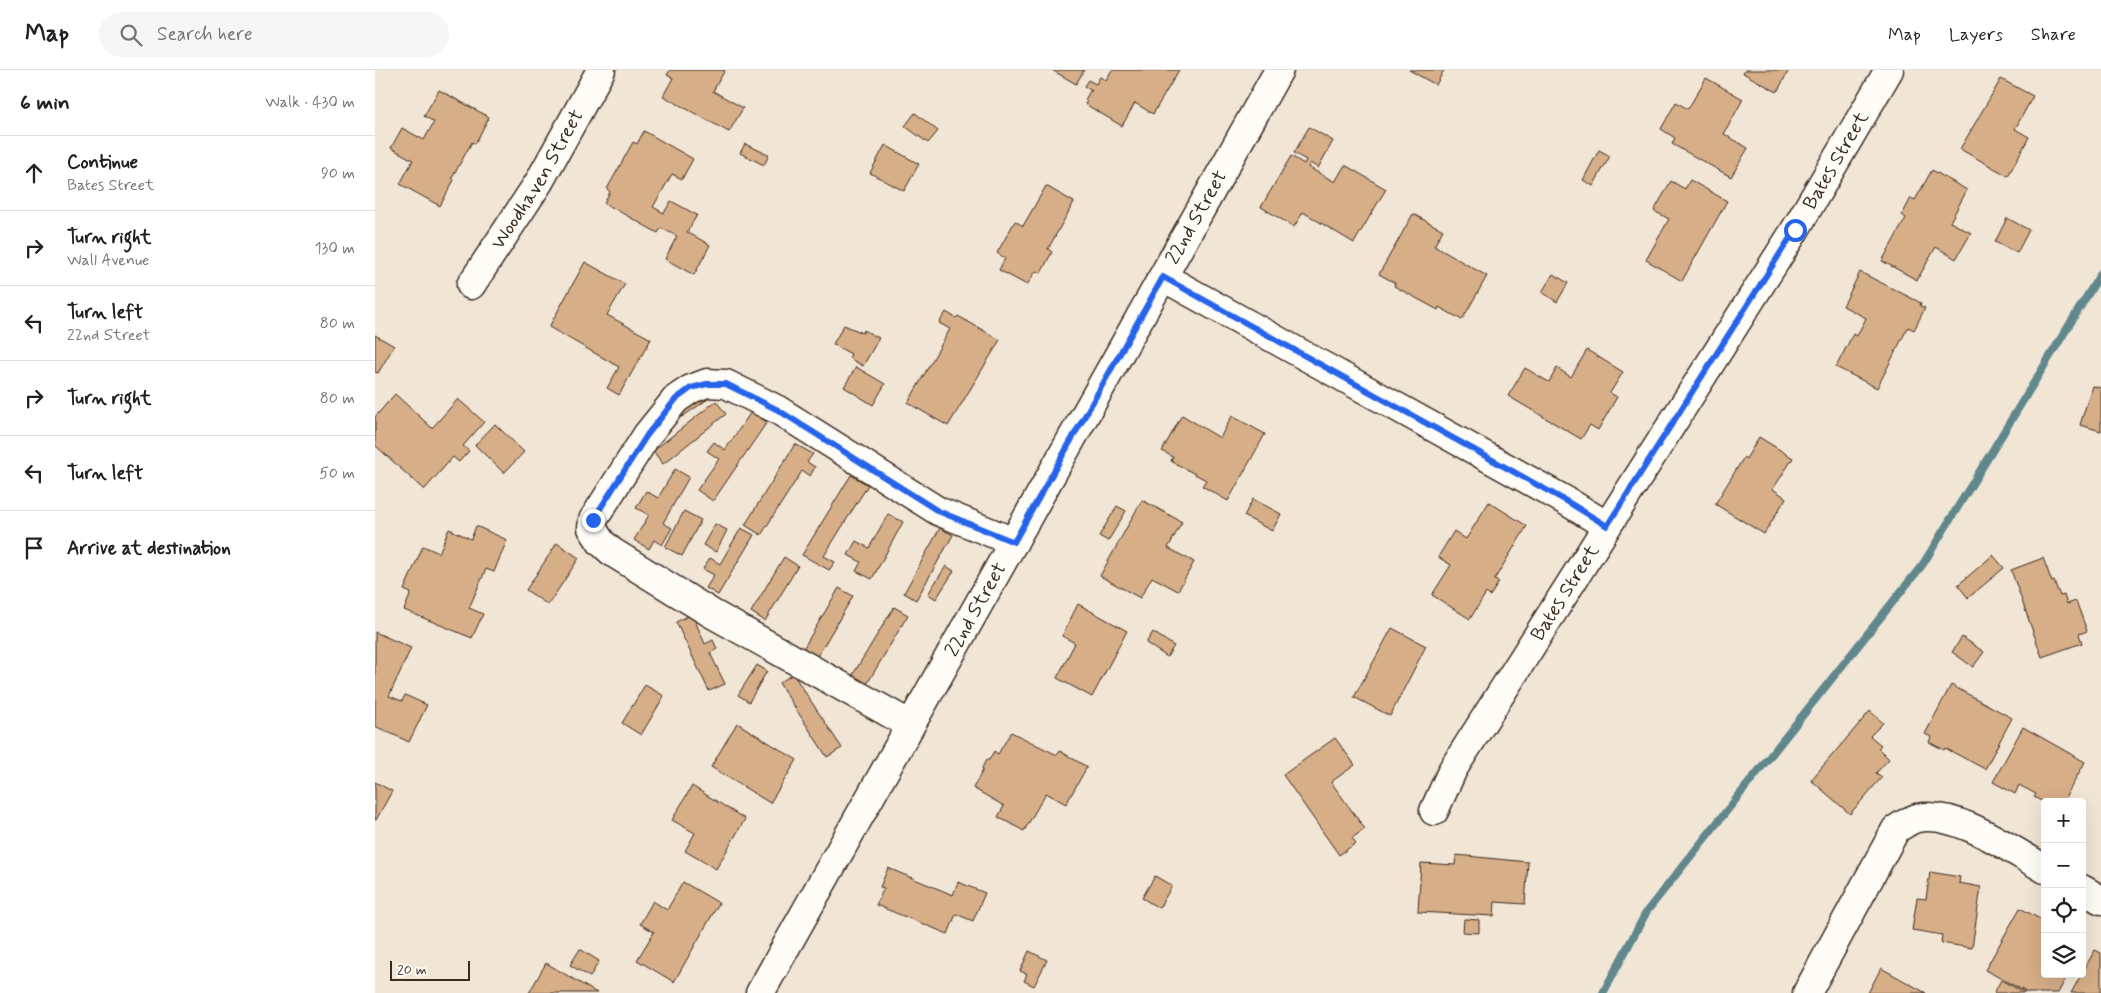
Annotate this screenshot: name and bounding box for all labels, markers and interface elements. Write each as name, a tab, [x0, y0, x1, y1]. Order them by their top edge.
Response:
search box	[99, 12, 449, 57]
text: Map	[25, 19, 69, 50]
icon: search	[117, 21, 145, 49]
text: Search here	[157, 22, 253, 47]
text: Map	[1888, 23, 1921, 47]
text: Layers	[1949, 23, 2003, 47]
text: Share	[2031, 23, 2076, 47]
text: 6 min	[20, 89, 70, 117]
text: Walk · 430 m	[265, 92, 355, 113]
street label: Woodhaven Street	[485, 104, 590, 255]
street label: Bates Street	[1796, 106, 1875, 214]
text: Continue	[67, 150, 138, 175]
icon: ahead	[20, 159, 48, 187]
text: 90 m	[321, 163, 355, 184]
street label: 22nd Street	[1159, 165, 1234, 269]
text: Bates Street	[67, 175, 154, 196]
route start	[1784, 219, 1807, 242]
text: Turn right	[67, 225, 151, 250]
icon: right	[20, 234, 48, 262]
text: 130 m	[314, 238, 355, 259]
text: Wall Avenue	[67, 250, 149, 271]
text: Turn left	[67, 300, 143, 325]
icon: left	[20, 309, 48, 337]
text: 80 m	[320, 313, 355, 334]
text: 22nd Street	[67, 325, 150, 346]
icon: right	[20, 384, 48, 412]
text: Turn right	[67, 386, 151, 411]
text: 80 m	[320, 388, 355, 409]
icon: left	[20, 459, 48, 487]
text: Turn left	[67, 461, 143, 486]
text: 50 m	[319, 463, 355, 484]
route end	[582, 509, 605, 532]
icon: arrive	[20, 534, 48, 562]
text: Arrive at destination	[67, 536, 231, 561]
street label: Bates Street	[1524, 539, 1606, 646]
street label: 22nd Street	[938, 557, 1013, 662]
map controls	[2041, 798, 2086, 978]
button: +	[2041, 798, 2086, 843]
button: −	[2041, 843, 2086, 888]
button: locate	[2041, 888, 2086, 933]
button: layers	[2041, 933, 2086, 978]
scale bar	[390, 958, 470, 981]
text: 20 m	[397, 961, 427, 979]

